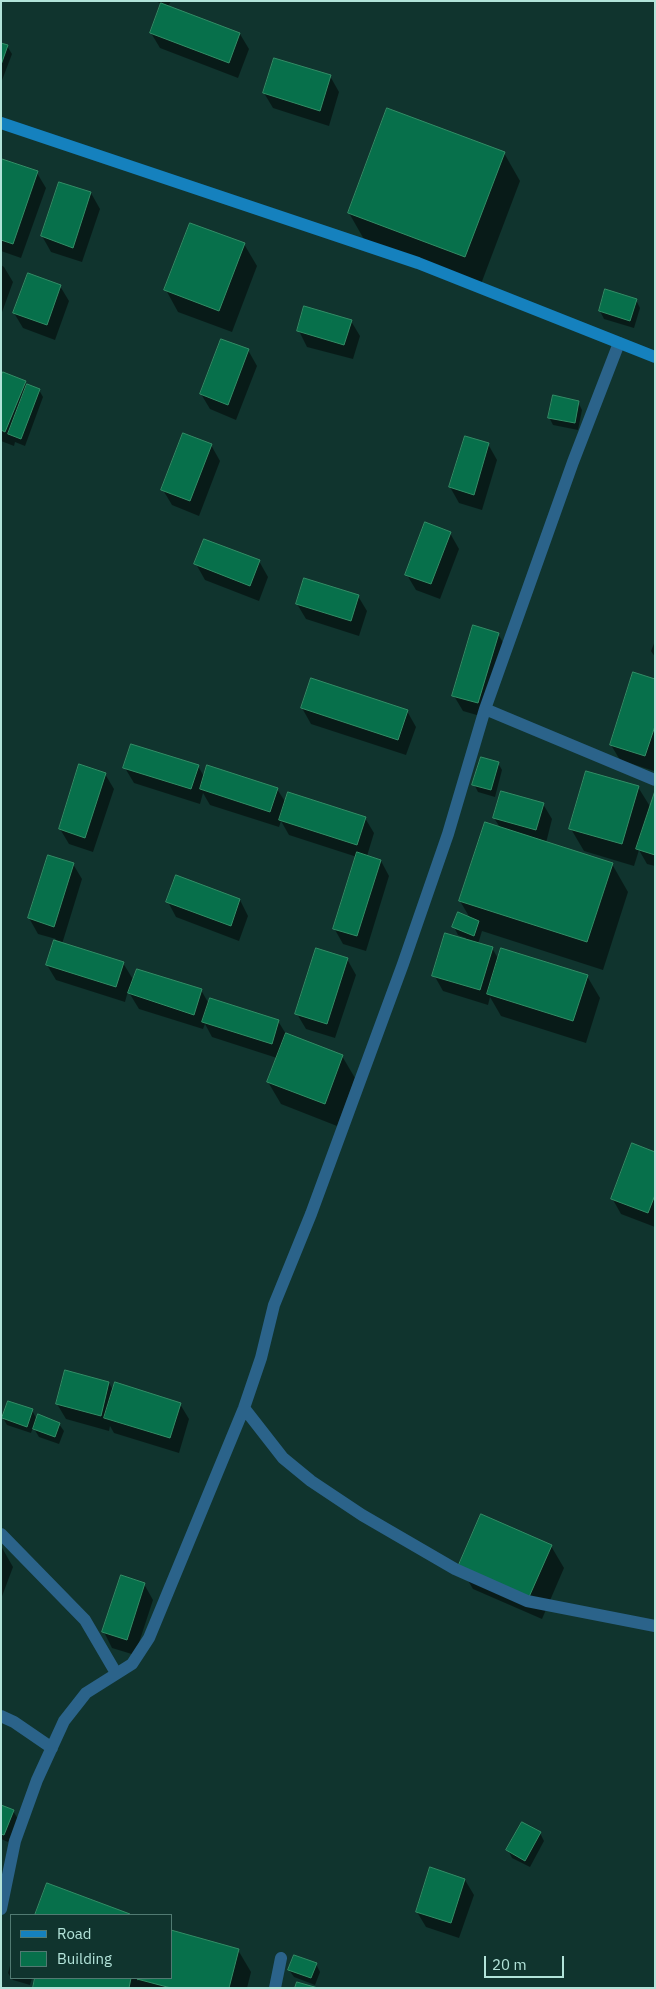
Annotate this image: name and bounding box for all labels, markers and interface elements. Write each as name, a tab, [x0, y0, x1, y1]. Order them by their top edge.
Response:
legend	[10, 1914, 172, 1979]
text: Road	[57, 1924, 92, 1943]
scale bar	[486, 1946, 566, 1978]
text: Building	[57, 1949, 112, 1968]
text: 20 m	[492, 1955, 527, 1974]

